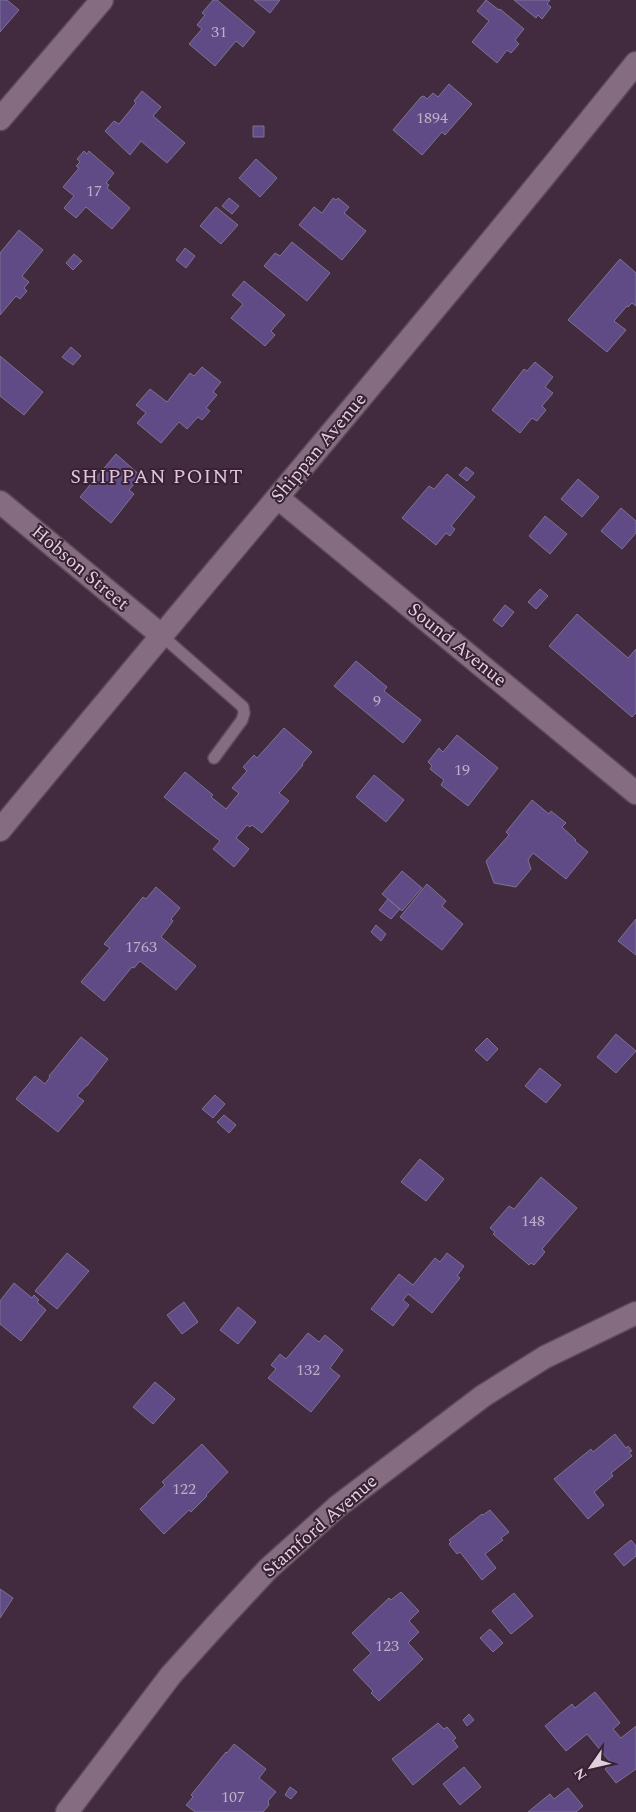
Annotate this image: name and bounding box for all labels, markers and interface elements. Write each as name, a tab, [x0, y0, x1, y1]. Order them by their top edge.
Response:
house number: 31	[211, 20, 227, 44]
house number: 1894	[416, 106, 448, 130]
house number: 17	[86, 179, 102, 203]
street label: Shippan Avenue	[264, 386, 374, 510]
district label: SHIPPAN POINT	[70, 462, 244, 492]
street label: Hobson Street	[25, 518, 136, 618]
street label: Sound Avenue	[401, 596, 513, 694]
house number: 9	[373, 689, 381, 713]
house number: 19	[454, 758, 470, 782]
house number: 1763	[125, 935, 157, 959]
house number: 148	[521, 1209, 545, 1233]
house number: 132	[296, 1358, 320, 1382]
street label: Stamford Avenue	[256, 1468, 384, 1584]
house number: 122	[172, 1477, 196, 1501]
house number: 123	[375, 1634, 399, 1658]
north arrow	[566, 1742, 616, 1792]
text: N	[569, 1763, 593, 1785]
house number: 107	[221, 1785, 245, 1809]

